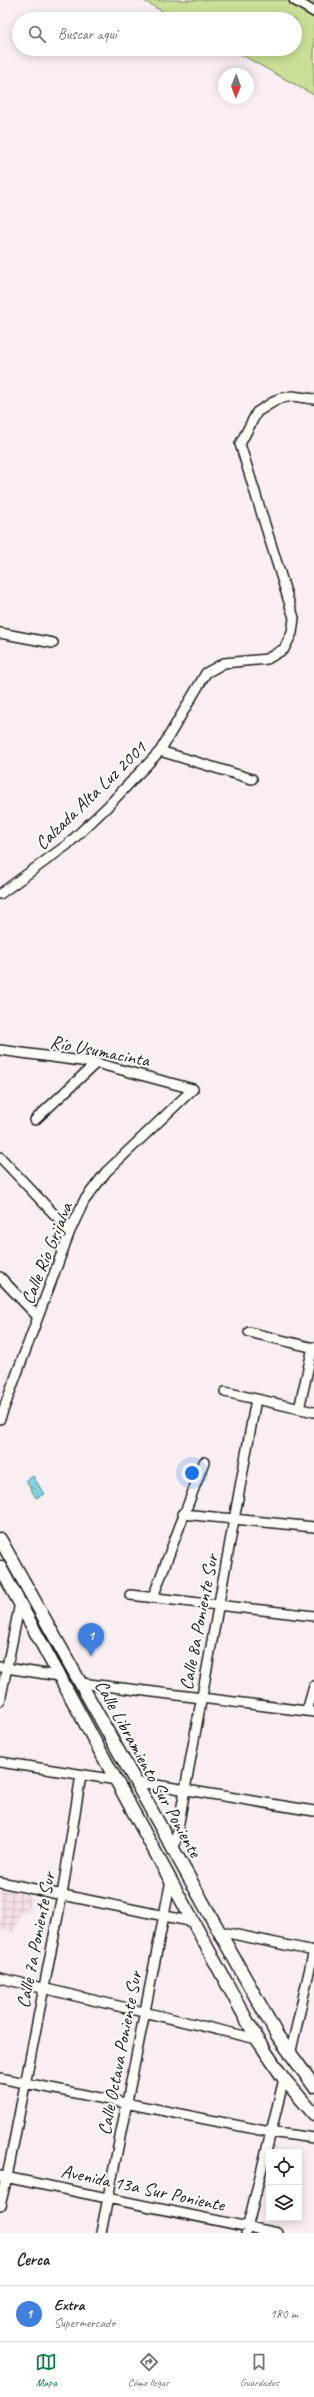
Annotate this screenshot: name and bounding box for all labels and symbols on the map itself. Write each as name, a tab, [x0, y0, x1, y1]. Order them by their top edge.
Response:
north arrow	[218, 68, 254, 104]
street label: Calzada Alta Luz 2001	[30, 735, 153, 855]
street label: Río Usumacinta	[48, 1030, 153, 1073]
street label: Calle Río Grijalva	[16, 1197, 79, 1308]
your location	[182, 1463, 202, 1483]
street label: Calle 8a Poniente Sur	[174, 1550, 224, 1692]
pin: 1	[78, 1623, 104, 1656]
street label: Calle Libramiento Sur Poniente	[89, 1676, 208, 1863]
street label: Calle 7a Poniente Sur	[11, 1868, 61, 2010]
street label: Calle Octava Poniente Sur	[92, 1967, 148, 2137]
street label: Avenida 13a Sur Poniente	[59, 2159, 228, 2217]

